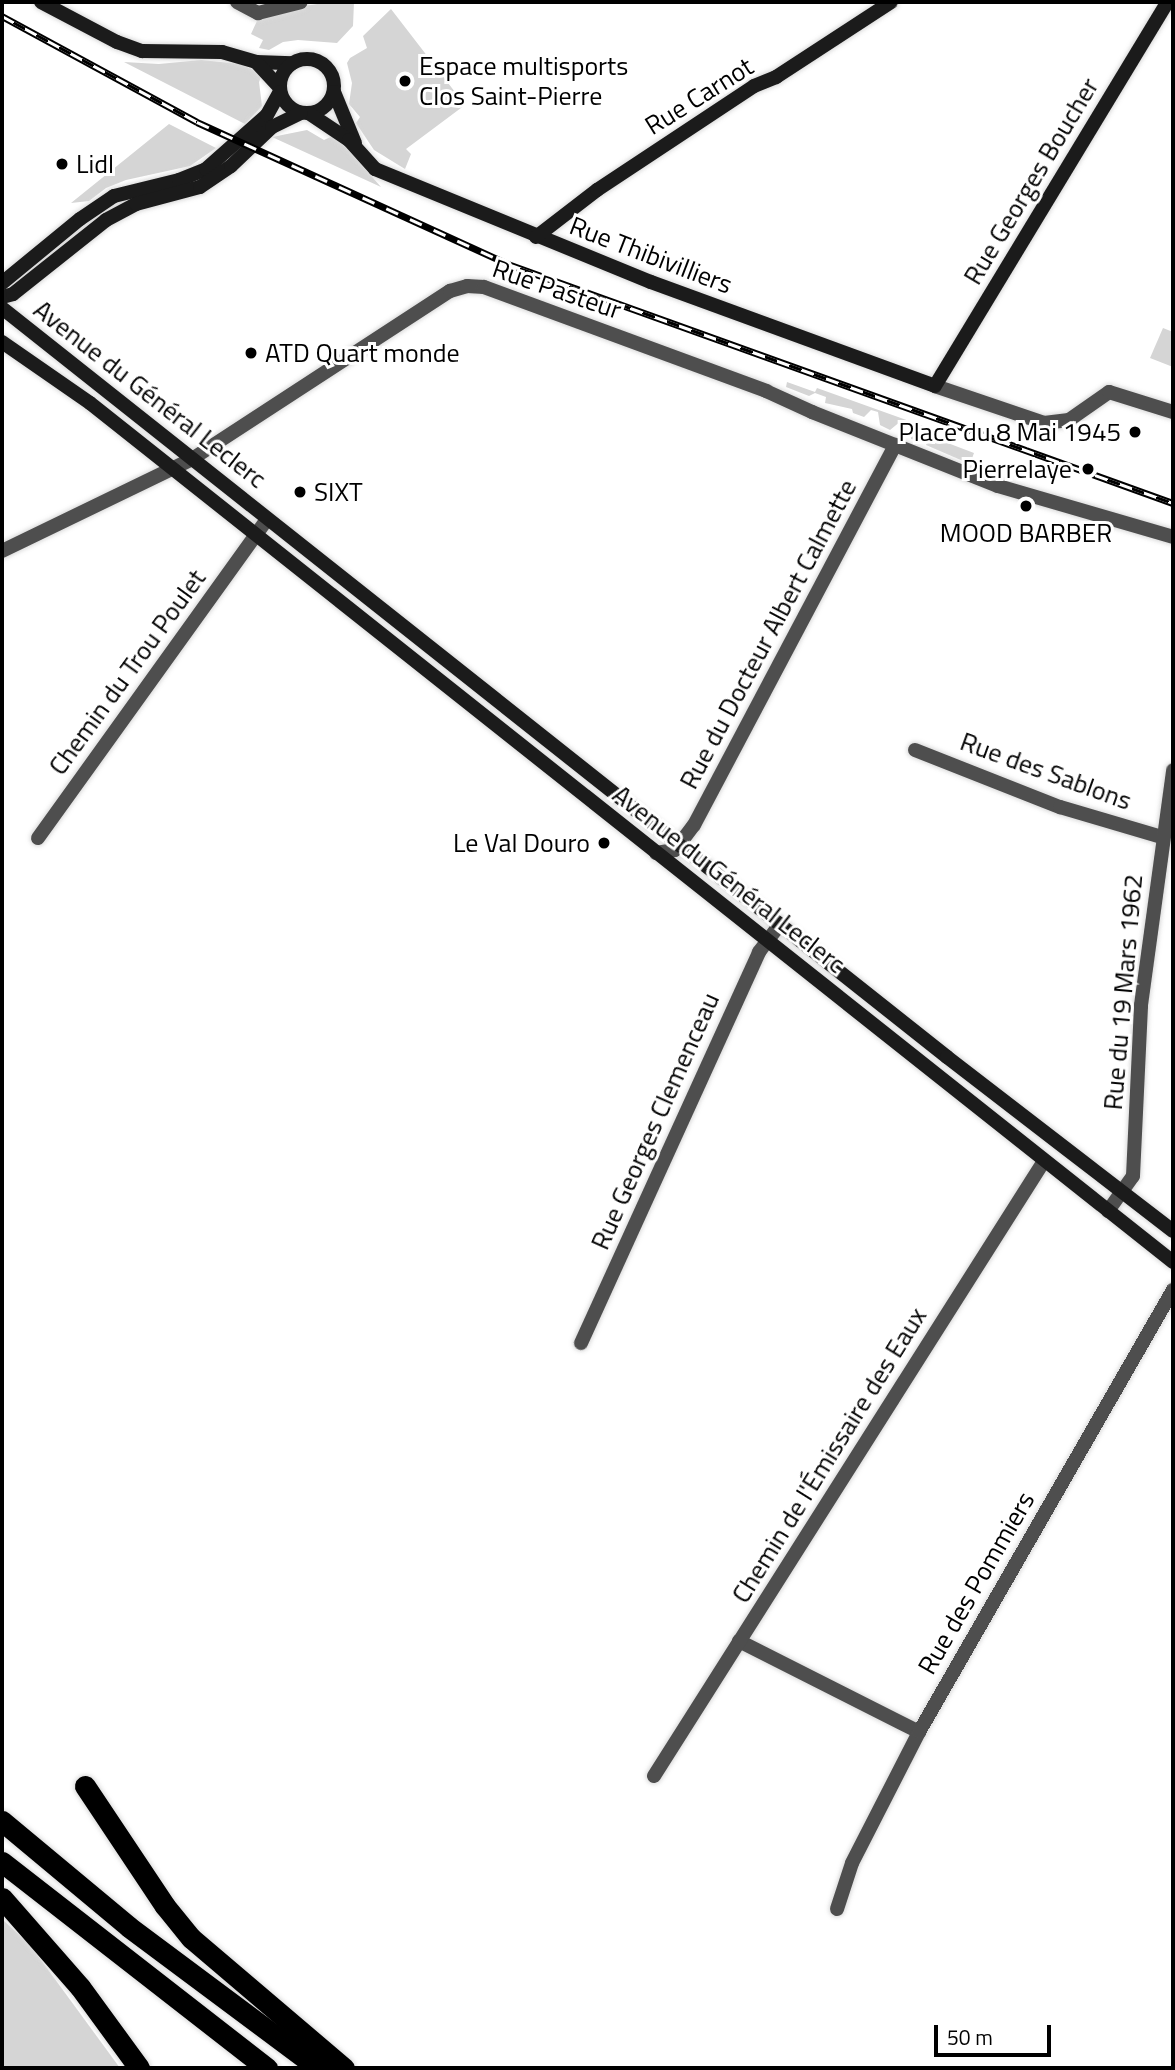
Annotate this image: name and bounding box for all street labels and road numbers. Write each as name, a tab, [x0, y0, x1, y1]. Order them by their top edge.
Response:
street label: Rue Carnot	[639, 51, 759, 141]
street label: Rue Georges Boucher	[957, 72, 1105, 290]
street label: Rue Thibivilliers	[565, 210, 737, 300]
street label: Rue Pasteur	[489, 252, 625, 326]
street label: Avenue du Général Leclerc	[28, 294, 272, 494]
street label: Rue du Docteur Albert Calmette	[673, 474, 863, 794]
street label: Chemin du Trou Poulet	[42, 563, 212, 781]
street label: Rue des Sablons	[956, 726, 1136, 816]
street label: Avenue du Général Leclerc	[607, 779, 851, 979]
street label: Rue du 19 Mars 1962	[1097, 873, 1149, 1111]
street label: Rue Georges Clemenceau	[584, 988, 726, 1254]
street label: Chemin de l'Émissaire des Eaux	[725, 1302, 933, 1608]
street label: Rue des Pommiers	[911, 1486, 1041, 1680]

